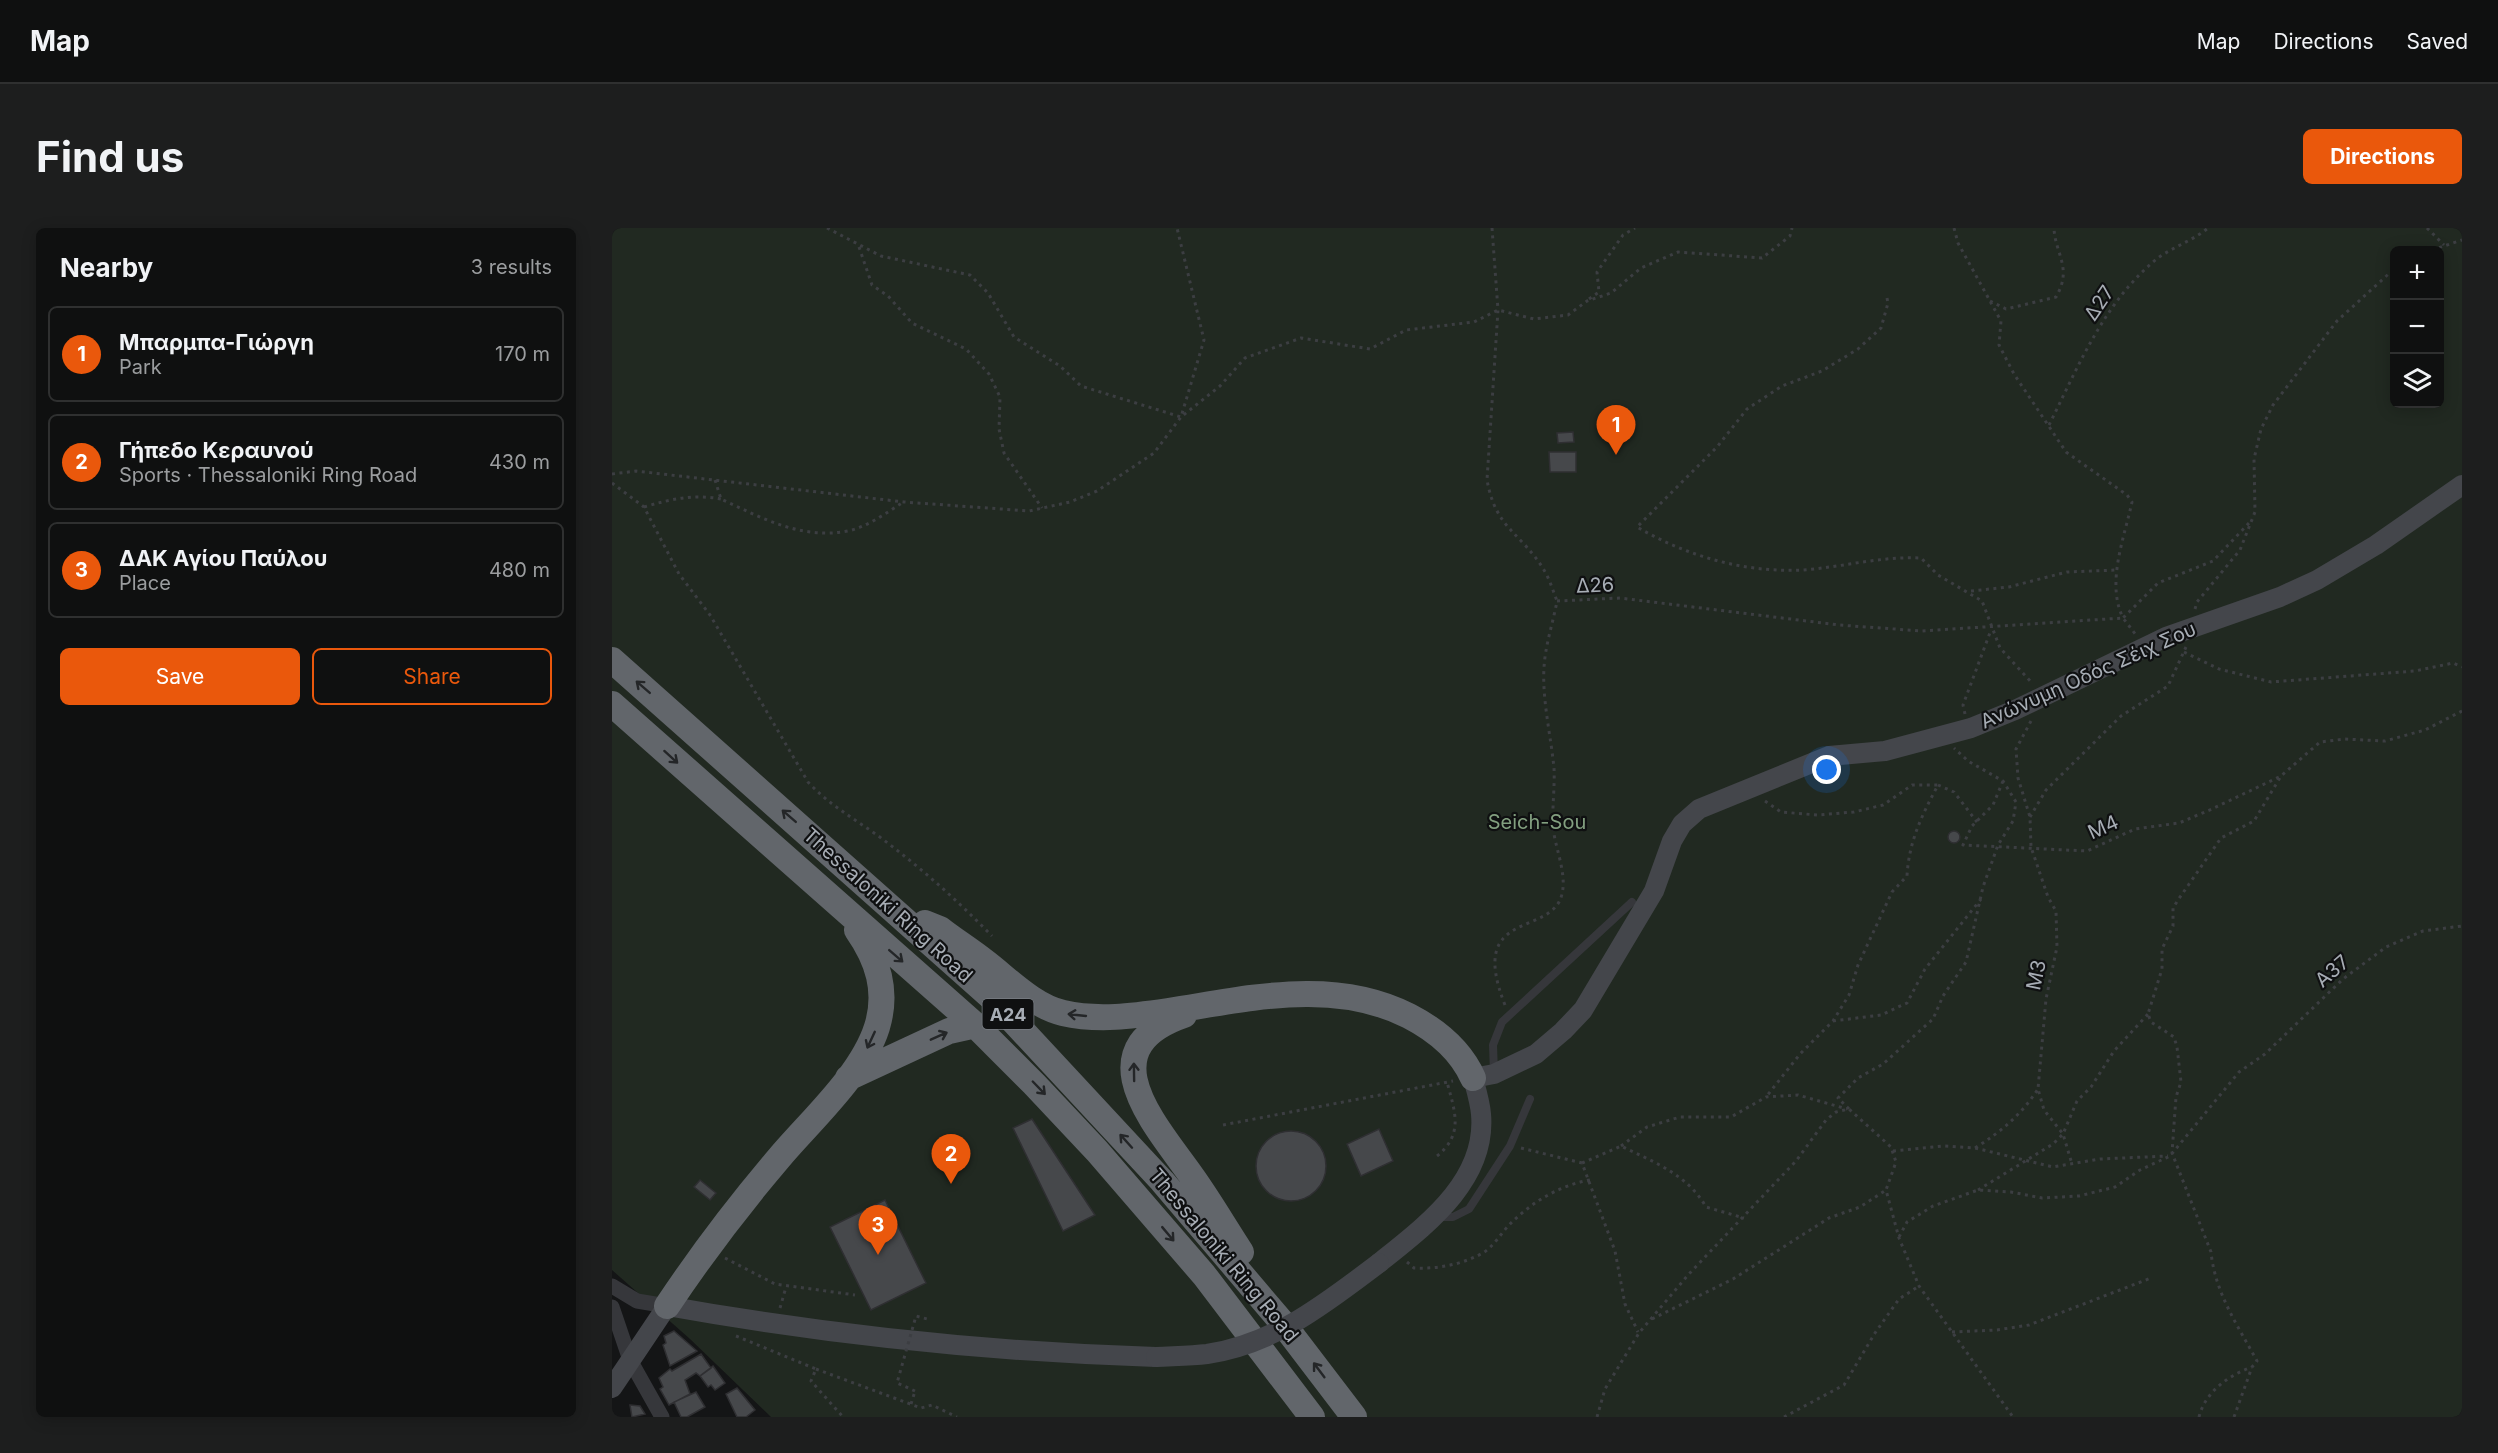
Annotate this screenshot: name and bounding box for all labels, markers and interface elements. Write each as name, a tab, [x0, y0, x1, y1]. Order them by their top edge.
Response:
text: Map	[30, 24, 90, 58]
text: Map	[2197, 29, 2240, 54]
text: Directions	[2273, 29, 2374, 54]
text: Saved	[2407, 29, 2468, 54]
button: Directions	[2303, 129, 2462, 184]
text: Find us	[36, 131, 184, 182]
map controls	[2390, 246, 2444, 408]
button: +	[2390, 246, 2444, 300]
text: Nearby	[60, 252, 153, 283]
text: 3 results	[471, 255, 552, 279]
street label: Δ27	[2079, 281, 2119, 325]
button: −	[2390, 300, 2444, 354]
text: Μπαρμπα-Γιώργη	[119, 329, 314, 355]
text: 1	[77, 342, 86, 366]
text: 170 m	[495, 342, 550, 366]
button: layers	[2390, 354, 2444, 408]
text: Park	[119, 355, 162, 379]
pin: 1	[1596, 406, 1636, 455]
text: Γήπεδο Κεραυνού	[119, 437, 314, 463]
text: 2	[75, 450, 88, 474]
text: 430 m	[489, 450, 550, 474]
text: Sports · Thessaloniki Ring Road	[119, 463, 417, 487]
text: ΔΑΚ Αγίου Παύλου	[119, 545, 328, 571]
text: 3	[75, 558, 88, 582]
text: 480 m	[489, 558, 550, 582]
text: Place	[119, 571, 171, 595]
street label: Δ26	[1575, 572, 1615, 598]
street label: Ανώνυμη Οδός Σέιχ Σου	[1976, 617, 2200, 733]
button: Save	[60, 648, 300, 705]
button: Share	[312, 648, 552, 705]
one-way arrow	[636, 680, 651, 694]
one-way arrow	[663, 750, 678, 764]
your location	[1812, 755, 1841, 784]
one-way arrow	[782, 810, 798, 824]
park label: Seich-Sou	[1488, 810, 1586, 834]
street label: M4	[2084, 810, 2122, 844]
street label: Thessaloniki Ring Road	[798, 823, 978, 987]
one-way arrow	[888, 949, 904, 962]
street label: Α37	[2310, 950, 2354, 992]
street label: M3	[2021, 958, 2051, 992]
road number: Α24	[982, 999, 1034, 1029]
one-way arrow	[1068, 1009, 1088, 1020]
one-way arrow	[865, 1030, 877, 1048]
one-way arrow	[929, 1030, 948, 1041]
one-way arrow	[1128, 1063, 1140, 1083]
one-way arrow	[1032, 1081, 1046, 1096]
one-way arrow	[1119, 1133, 1133, 1148]
pin: 2	[932, 1134, 970, 1184]
street label: Thessaloniki Ring Road	[1144, 1163, 1304, 1347]
pin: 3	[858, 1206, 898, 1255]
one-way arrow	[1162, 1226, 1175, 1242]
one-way arrow	[1313, 1363, 1326, 1379]

